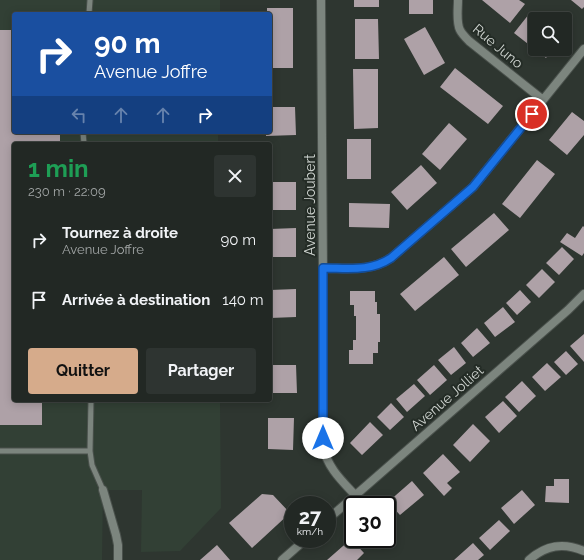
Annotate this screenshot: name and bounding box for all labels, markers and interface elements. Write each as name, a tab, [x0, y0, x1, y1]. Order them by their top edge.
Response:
map controls	[528, 12, 572, 56]
button: search	[528, 12, 572, 56]
street label: Rue Juno	[470, 21, 526, 71]
text: 90 m	[94, 27, 160, 60]
icon: right	[28, 28, 80, 80]
text: Avenue Joffre	[94, 61, 207, 82]
pin	[515, 97, 549, 131]
icon: arrive	[521, 103, 543, 125]
icon: left	[68, 104, 90, 126]
icon: ahead	[110, 104, 132, 126]
icon: ahead	[152, 104, 174, 126]
icon: right	[194, 104, 216, 126]
text: 1 min	[28, 154, 89, 183]
street label: Avenue Joubert	[302, 154, 318, 256]
button: close	[214, 155, 256, 197]
text: 230 m · 22:09	[28, 184, 106, 199]
text: Tournez à droite	[62, 224, 178, 242]
icon: right	[28, 229, 50, 251]
text: 90 m	[220, 231, 256, 249]
text: Avenue Joffre	[62, 242, 144, 257]
icon: arrive	[28, 289, 50, 311]
text: Arrivée à destination	[62, 291, 210, 309]
text: 140 m	[222, 291, 264, 309]
button: Quitter	[28, 348, 138, 394]
button: Partager	[146, 348, 256, 394]
street label: Avenue Jolliet	[407, 362, 487, 434]
position arrow	[302, 417, 344, 459]
speed limit sign: 30	[344, 496, 396, 548]
text: 27	[299, 505, 321, 529]
text: km/h	[297, 526, 323, 537]

